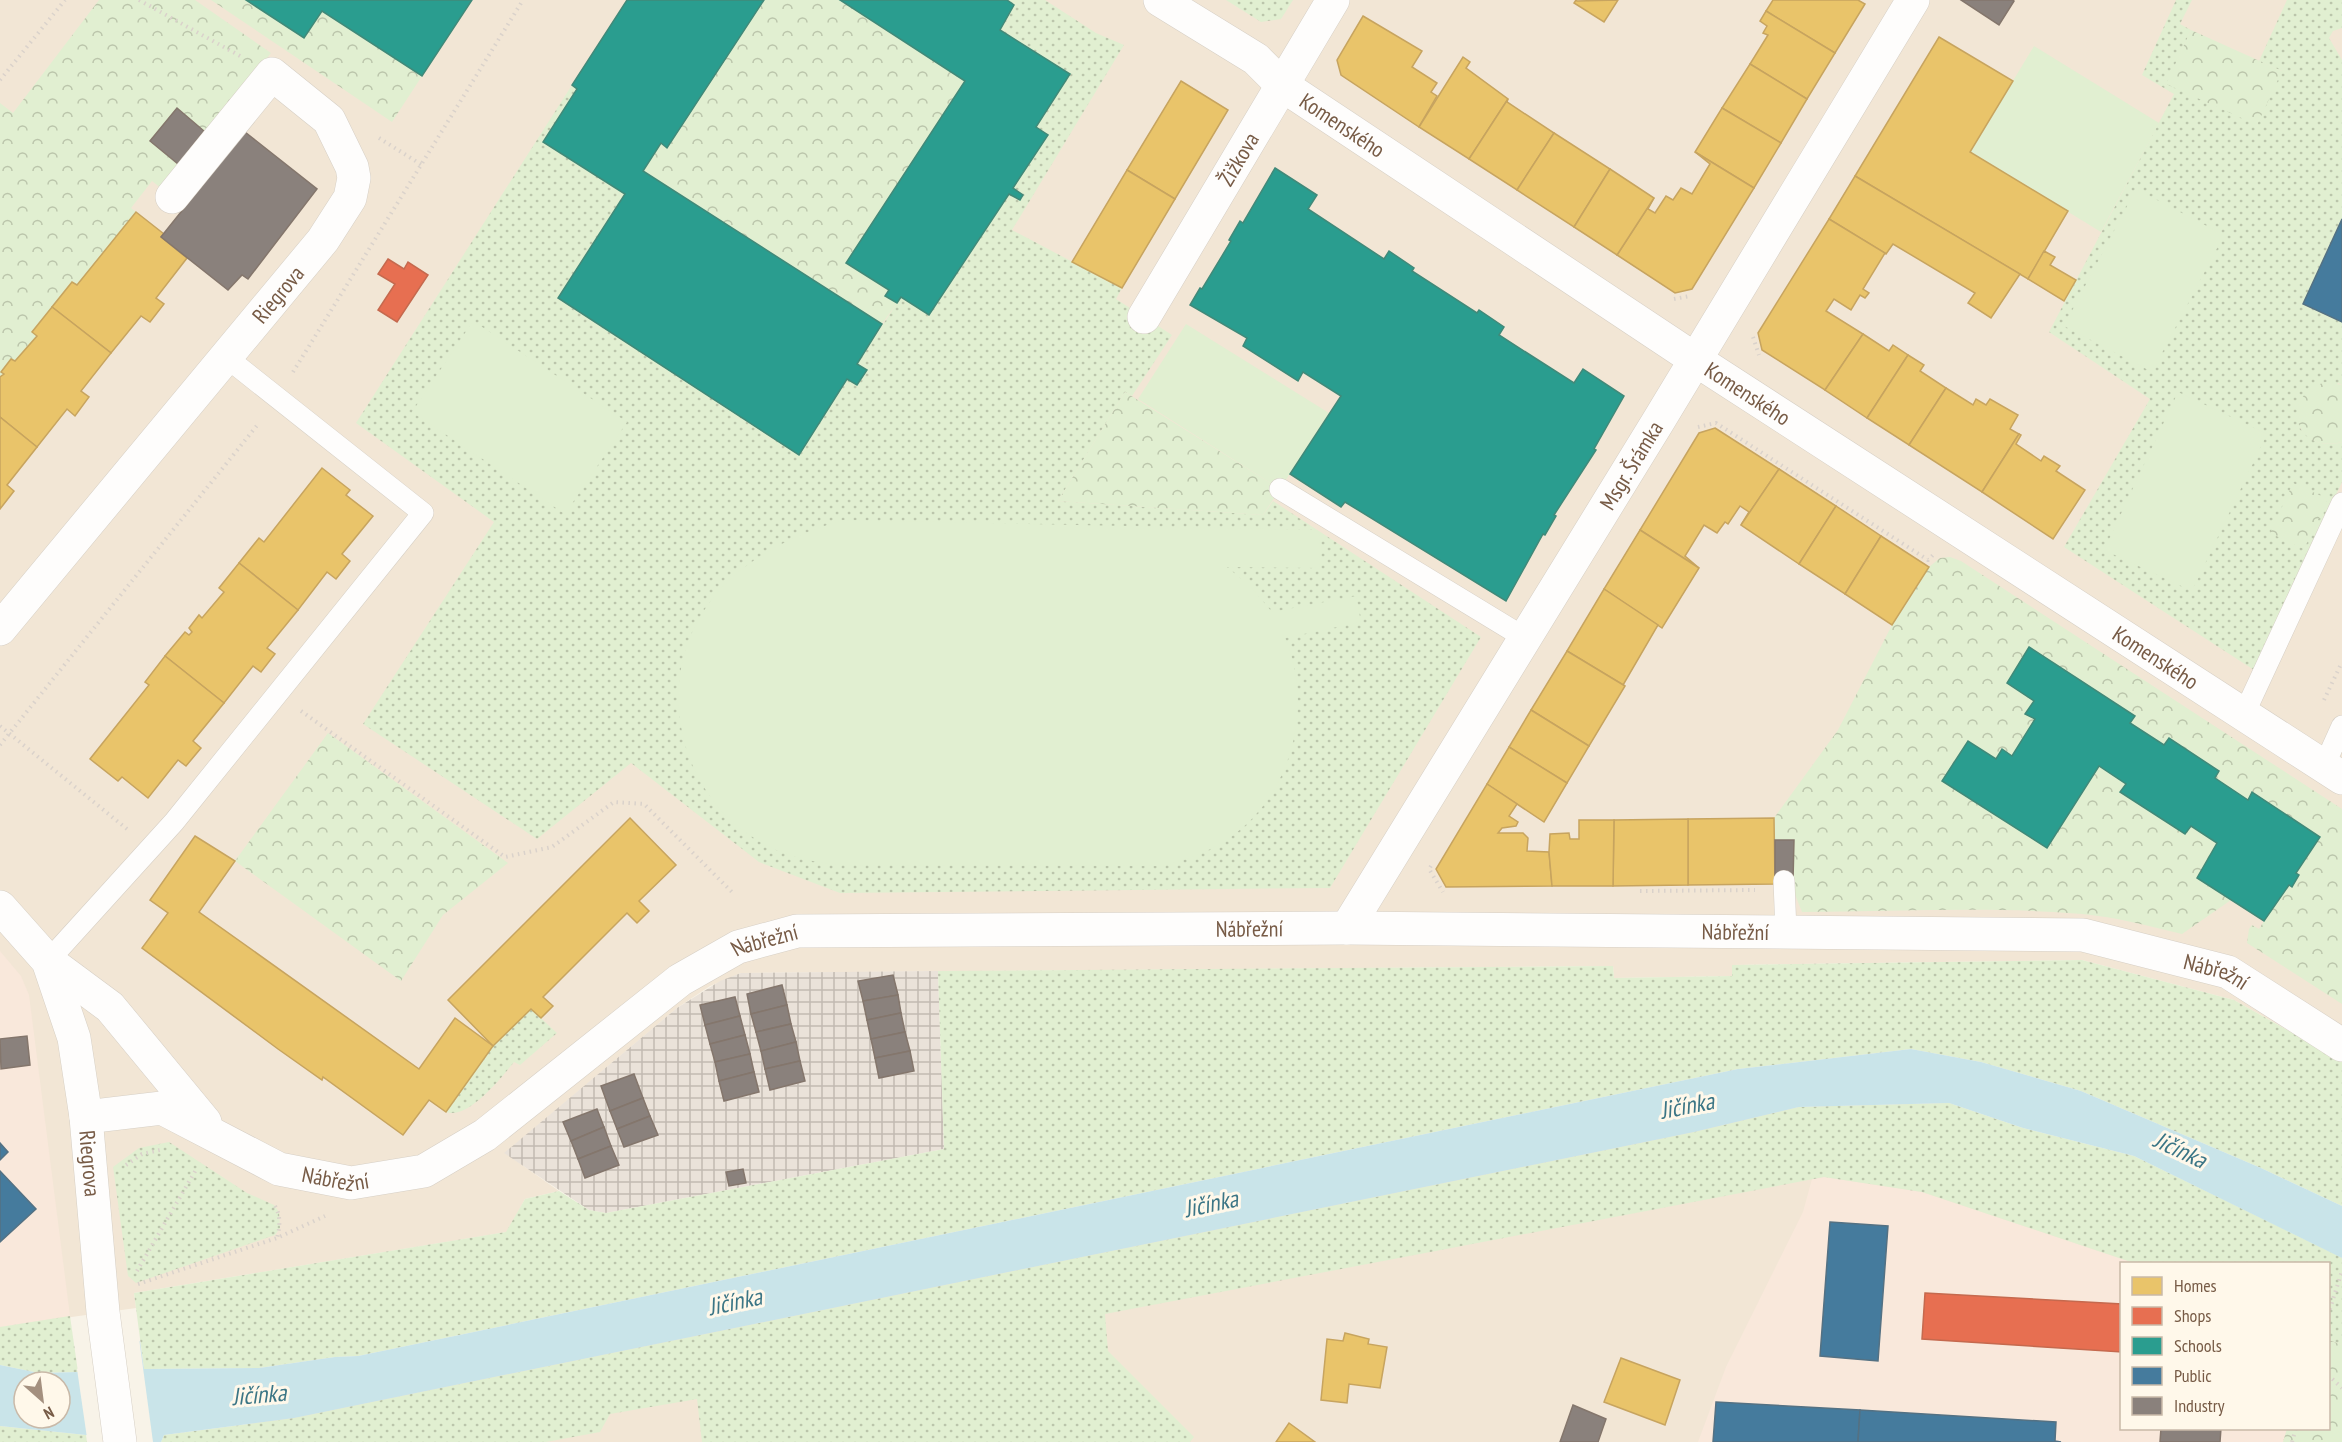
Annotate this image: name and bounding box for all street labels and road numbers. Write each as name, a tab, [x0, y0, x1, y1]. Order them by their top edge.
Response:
street label: Komenského	[1294, 87, 1390, 164]
street label: Žižkova	[1212, 127, 1265, 191]
street label: Riegrova	[246, 260, 310, 329]
street label: Komenského	[1699, 355, 1796, 431]
street label: Msgr. Šrámka	[1593, 416, 1669, 515]
street label: Komenského	[2108, 619, 2204, 695]
street label: Nábřežní	[1216, 914, 1283, 943]
street label: Nábřežní	[726, 917, 801, 962]
street label: Nábřežní	[1701, 917, 1770, 946]
street label: Nábřežní	[2181, 947, 2255, 996]
street label: Riegrova	[73, 1129, 107, 1198]
street label: Nábřežní	[300, 1160, 371, 1197]

